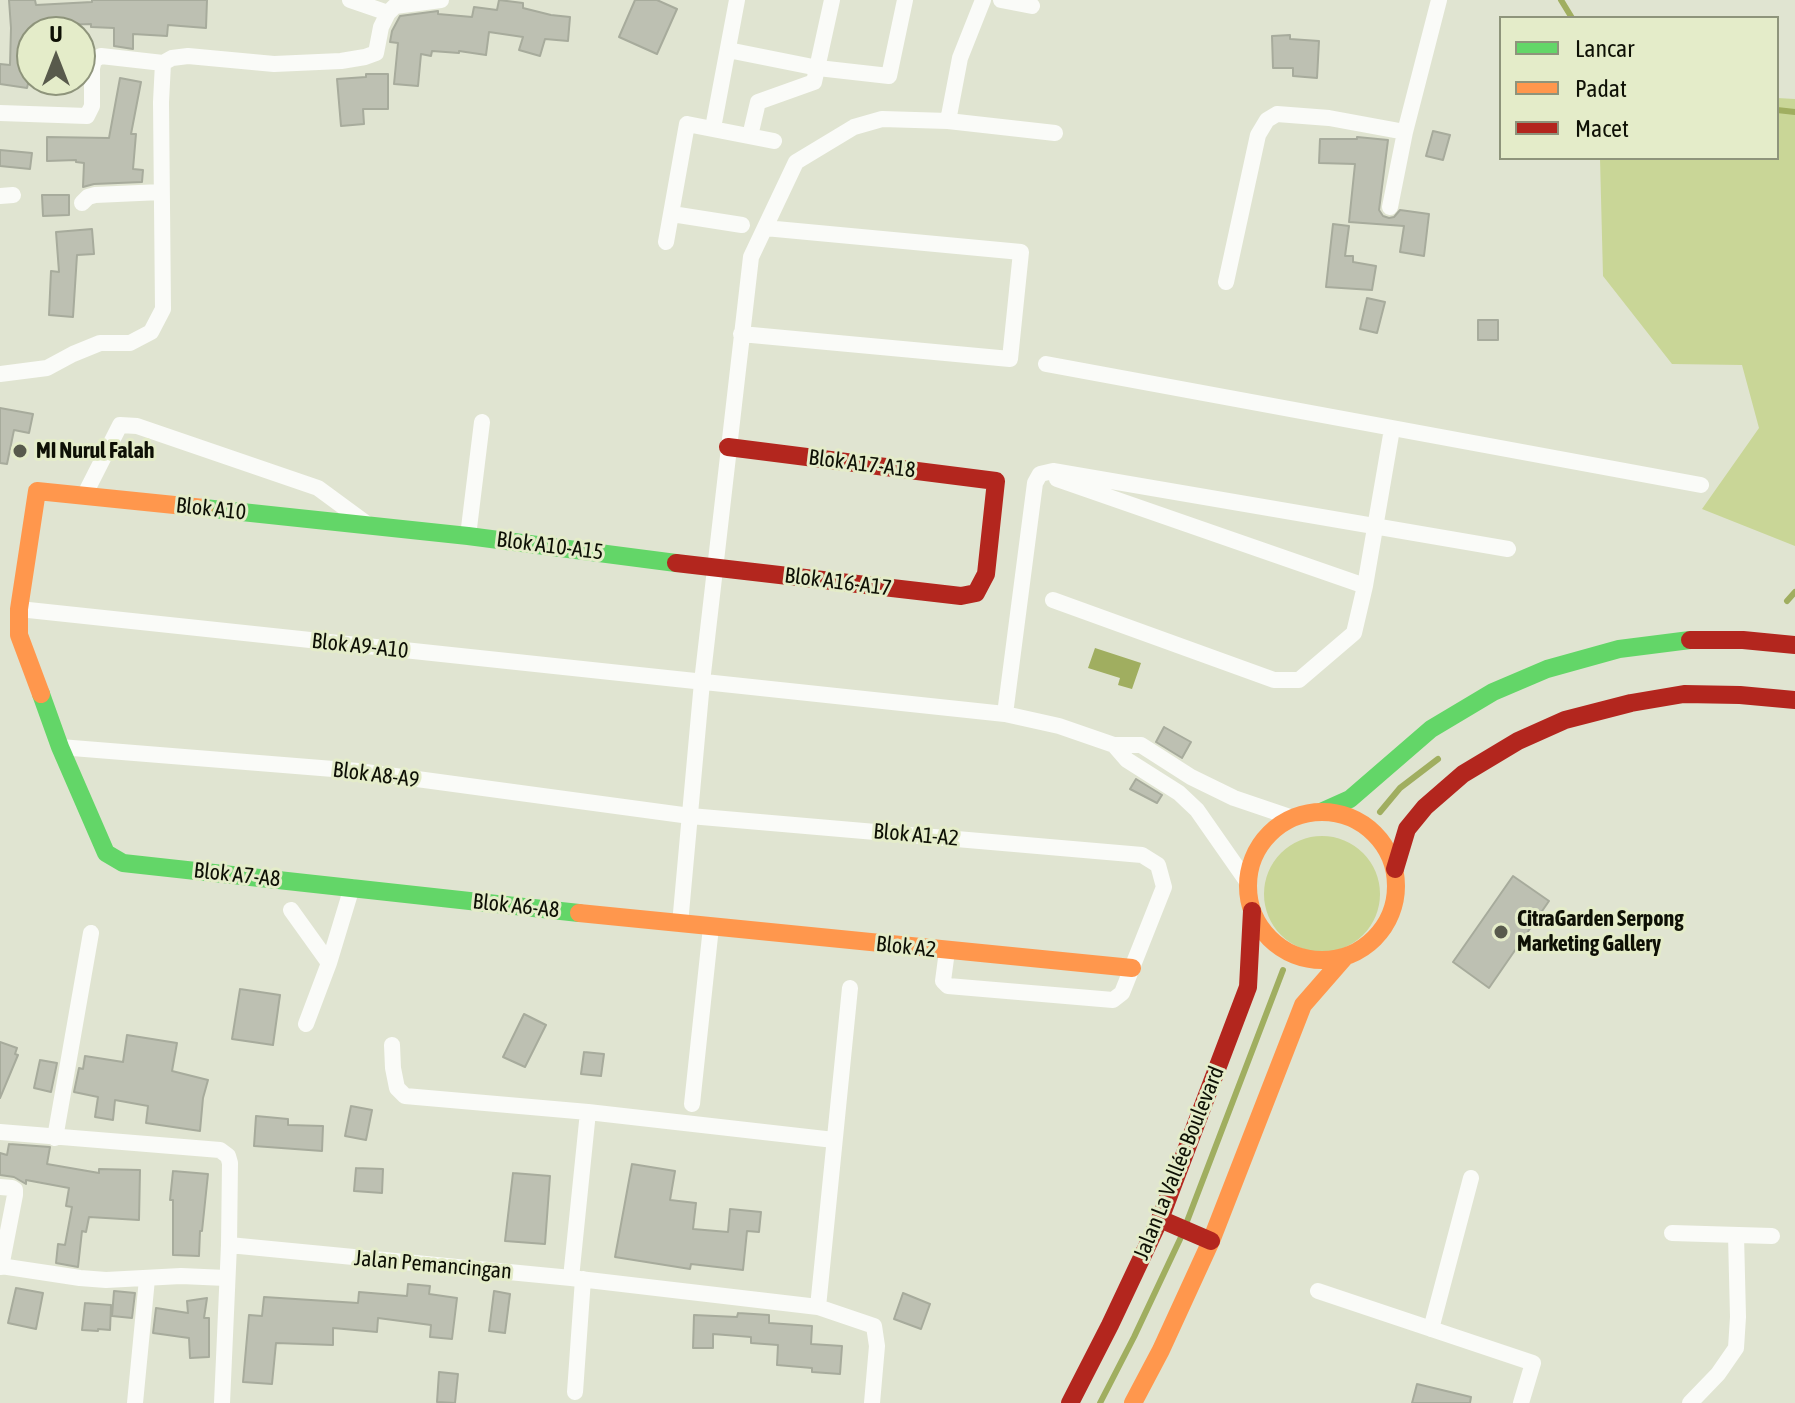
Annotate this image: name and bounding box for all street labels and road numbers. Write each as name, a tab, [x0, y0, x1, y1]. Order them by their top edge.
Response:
street label: Blok A17-A18	[807, 444, 917, 484]
street label: Blok A10	[175, 492, 247, 526]
street label: Blok A10-A15	[495, 526, 605, 566]
street label: Blok A16-A17	[783, 562, 893, 602]
street label: Blok A9-A10	[310, 628, 410, 664]
street label: Blok A8-A9	[331, 757, 421, 793]
street label: Blok A1-A2	[872, 818, 960, 852]
street label: Blok A7-A8	[192, 857, 282, 893]
street label: Blok A6-A8	[471, 888, 561, 924]
street label: Blok A2	[875, 931, 937, 963]
street label: Jalan La Vallée Boulevard	[1128, 1062, 1230, 1264]
street label: Jalan Pemancingan	[353, 1245, 513, 1285]

